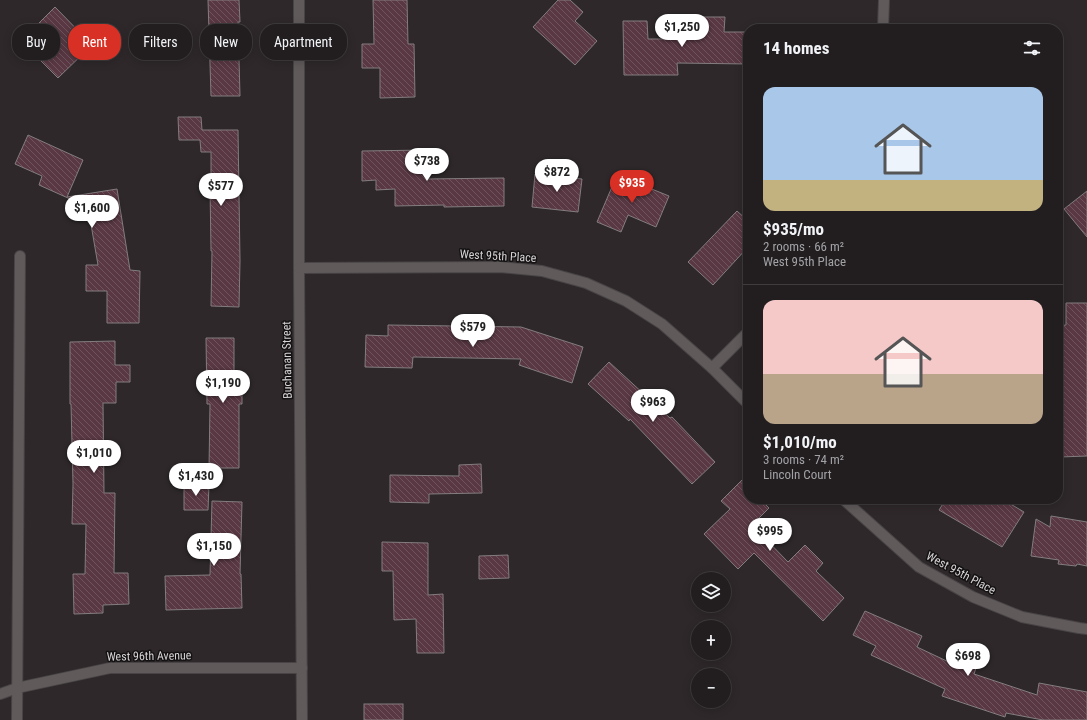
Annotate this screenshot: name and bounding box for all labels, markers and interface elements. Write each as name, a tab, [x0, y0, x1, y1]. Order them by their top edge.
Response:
pin: $1,250	[649, 14, 715, 48]
text: $1,250	[664, 19, 700, 34]
chip: Buy	[12, 24, 60, 60]
chip: Rent	[68, 24, 121, 60]
chip: Filters	[129, 24, 192, 60]
chip: New	[200, 24, 252, 60]
chip: Apartment	[260, 24, 347, 60]
icon: filters	[1021, 37, 1043, 59]
text: 14 homes	[763, 38, 829, 58]
icon: home	[867, 113, 939, 185]
pin: $738	[403, 148, 451, 182]
text: $738	[414, 153, 440, 168]
pin: $872	[533, 159, 581, 193]
text: $872	[544, 164, 570, 179]
pin: $935	[608, 170, 656, 204]
pin: $577	[197, 173, 245, 207]
text: $935	[619, 175, 645, 190]
text: $577	[208, 178, 234, 193]
pin: $1,600	[59, 195, 125, 229]
text: $1,600	[74, 200, 110, 215]
text: $935/mo	[763, 219, 824, 239]
text: 2 rooms · 66 m²	[763, 239, 844, 254]
street label: West 95th Place	[459, 247, 537, 265]
text: West 95th Place	[763, 254, 846, 269]
pin: $579	[449, 314, 497, 348]
text: $579	[460, 319, 486, 334]
street label: Buchanan Street	[279, 321, 295, 399]
icon: home	[867, 326, 939, 398]
pin: $1,190	[190, 370, 256, 404]
text: $1,190	[205, 375, 241, 390]
pin: $963	[629, 389, 677, 423]
text: $963	[640, 394, 666, 409]
text: $1,010/mo	[763, 432, 837, 452]
pin: $1,010	[61, 440, 127, 474]
text: $1,010	[76, 445, 112, 460]
text: 3 rooms · 74 m²	[763, 452, 844, 467]
pin: $1,430	[163, 463, 229, 497]
text: Lincoln Court	[763, 467, 832, 482]
text: $1,430	[178, 468, 214, 483]
pin: $995	[746, 518, 794, 552]
text: $995	[757, 523, 783, 538]
pin: $1,150	[181, 533, 247, 567]
text: $1,150	[196, 538, 232, 553]
street label: West 95th Place	[924, 549, 998, 597]
map controls	[691, 572, 731, 708]
button: layers	[691, 572, 731, 612]
button: +	[691, 620, 731, 660]
pin: $698	[944, 643, 992, 677]
street label: West 96th Avenue	[106, 648, 192, 664]
text: $698	[955, 648, 981, 663]
button: −	[691, 668, 731, 708]

